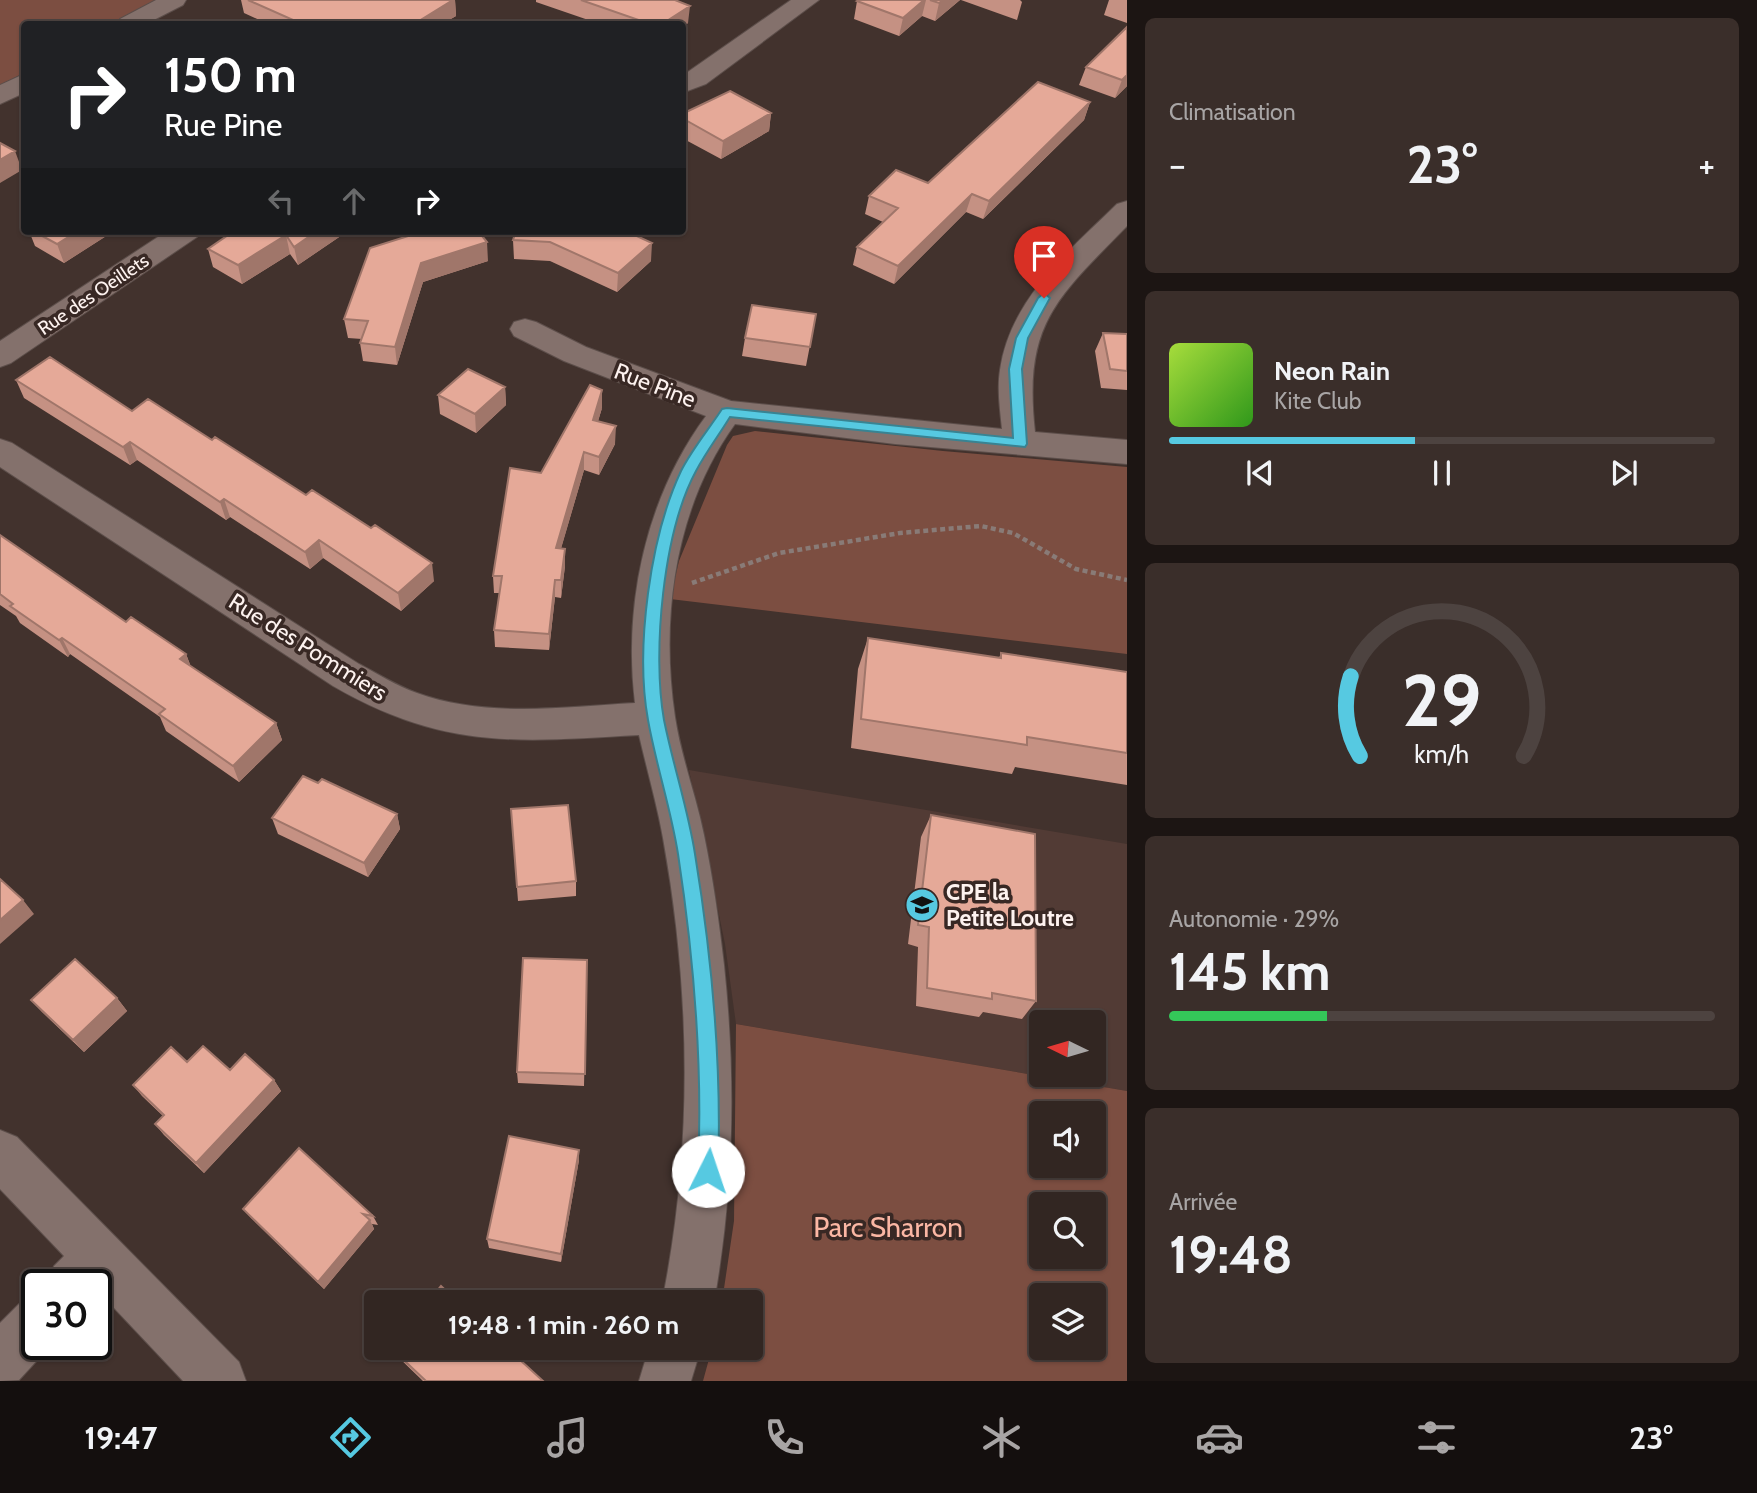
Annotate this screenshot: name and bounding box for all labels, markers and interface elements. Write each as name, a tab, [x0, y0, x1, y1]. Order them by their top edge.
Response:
text: 150 m	[164, 45, 297, 104]
icon: right	[49, 49, 140, 140]
text: Climatisation	[1169, 98, 1296, 126]
text: Rue Pine	[164, 105, 282, 144]
text: 23°	[1407, 133, 1477, 196]
text: −	[1169, 141, 1186, 188]
text: +	[1698, 141, 1715, 188]
icon: left	[262, 182, 300, 220]
icon: ahead	[335, 182, 373, 220]
icon: right	[408, 182, 446, 220]
pin	[1014, 226, 1074, 298]
icon: arrive	[1025, 237, 1063, 275]
street label: Rue des Oeillets	[33, 249, 153, 340]
text: Neon Rain	[1274, 355, 1390, 387]
street label: Rue Pine	[610, 357, 700, 413]
text: Kite Club	[1274, 387, 1361, 415]
icon: previous	[1241, 454, 1279, 492]
icon: pause	[1423, 454, 1461, 492]
icon: next	[1605, 454, 1643, 492]
street label: Rue des Pommiers	[224, 587, 392, 707]
text: 29	[1402, 657, 1482, 745]
text: km/h	[1415, 739, 1469, 769]
place label: CPE la Petite Loutre	[946, 878, 1074, 932]
school or university icon: CPE la Petite Loutre	[903, 886, 941, 924]
text: Autonomie · 29%	[1169, 905, 1339, 933]
text: 145 km	[1169, 940, 1331, 1003]
north arrow	[1029, 1010, 1106, 1087]
map controls	[1029, 1010, 1106, 1360]
button: sound	[1029, 1101, 1106, 1178]
position arrow	[671, 1134, 745, 1208]
text: Arrivée	[1169, 1188, 1237, 1216]
button: search	[1029, 1192, 1106, 1269]
park label: Parc Sharron	[813, 1210, 963, 1244]
text: 19:48	[1169, 1223, 1293, 1286]
speed limit sign: 30	[21, 1269, 112, 1360]
button: layers	[1029, 1283, 1106, 1360]
text: 19:48 · 1 min · 260 m	[448, 1309, 679, 1341]
icon: directions	[326, 1413, 375, 1462]
icon: music	[543, 1413, 592, 1462]
icon: phone	[760, 1413, 809, 1462]
icon: climate	[977, 1413, 1026, 1462]
icon: car	[1195, 1413, 1244, 1462]
icon: filters	[1412, 1413, 1461, 1462]
text: 19:47	[84, 1418, 157, 1457]
text: 23°	[1629, 1418, 1673, 1457]

